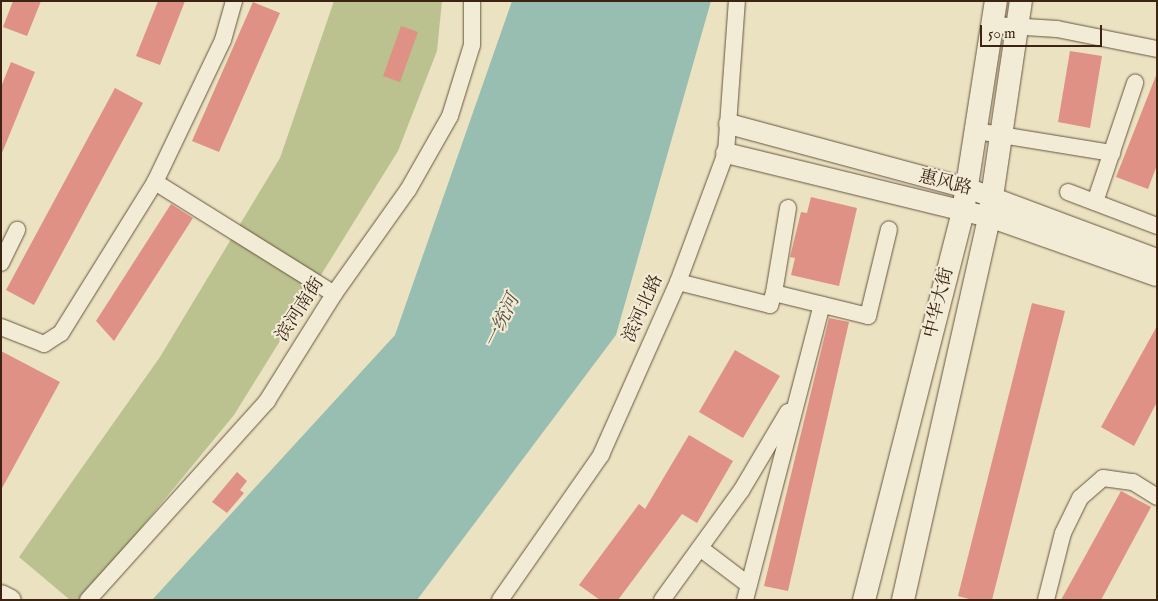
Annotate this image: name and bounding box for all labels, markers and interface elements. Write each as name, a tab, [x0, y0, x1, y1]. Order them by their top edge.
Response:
scale bar	[983, 15, 1106, 47]
text: 50 m	[988, 24, 1016, 43]
street label: 惠风路	[916, 167, 974, 201]
street label: 中华大街	[921, 265, 959, 341]
street label: 滨河北路	[619, 272, 669, 346]
street label: 滨河南街	[272, 274, 330, 346]
water label: 一统河	[480, 291, 526, 353]

